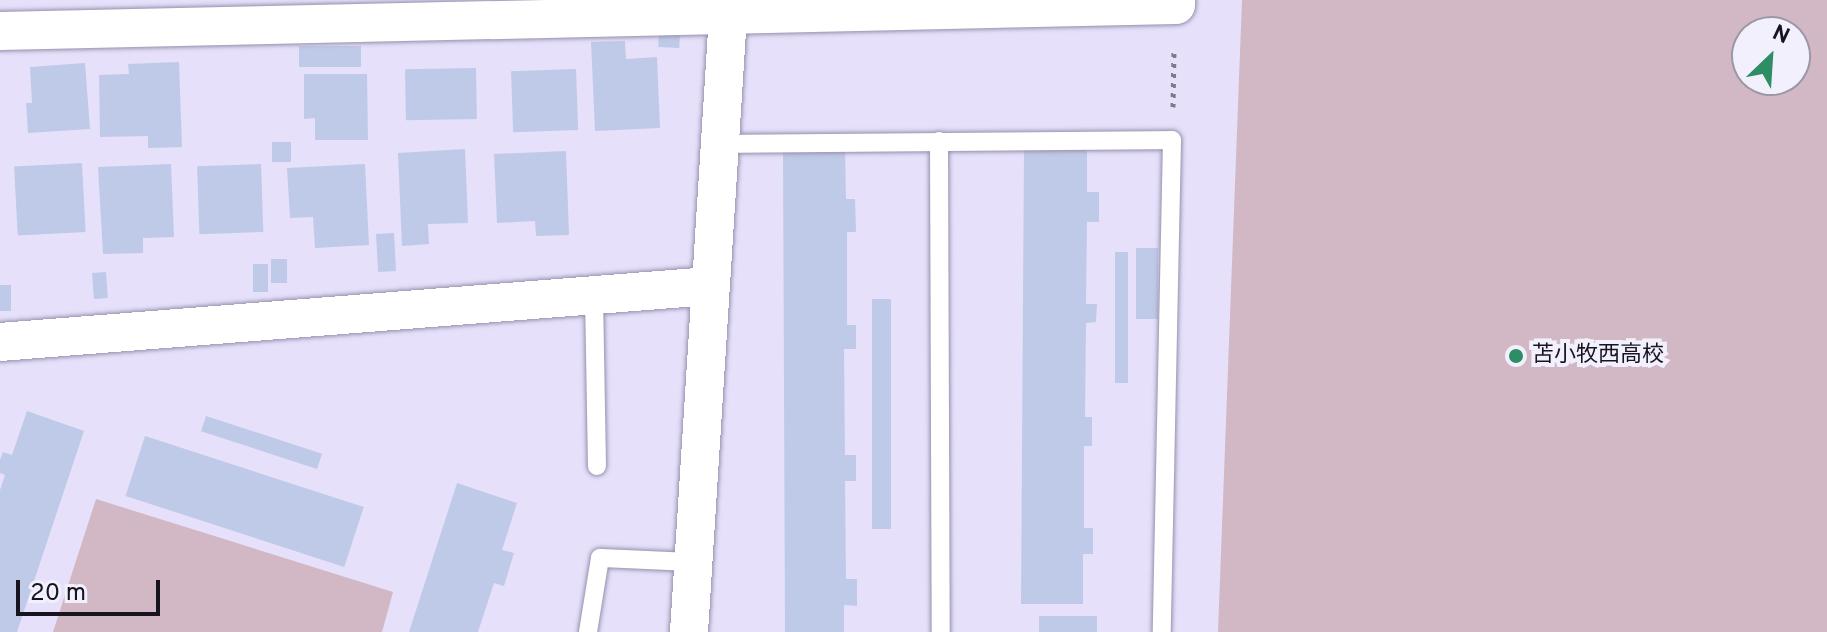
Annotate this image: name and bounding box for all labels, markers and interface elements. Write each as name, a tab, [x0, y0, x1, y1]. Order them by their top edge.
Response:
north arrow	[1731, 16, 1811, 96]
text: N	[1768, 20, 1793, 51]
place label: 苫小牧西高校	[1532, 343, 1664, 369]
marker: 苫小牧西高校	[1507, 347, 1525, 365]
scale bar	[20, 564, 164, 614]
text: 20 m	[30, 579, 86, 609]

